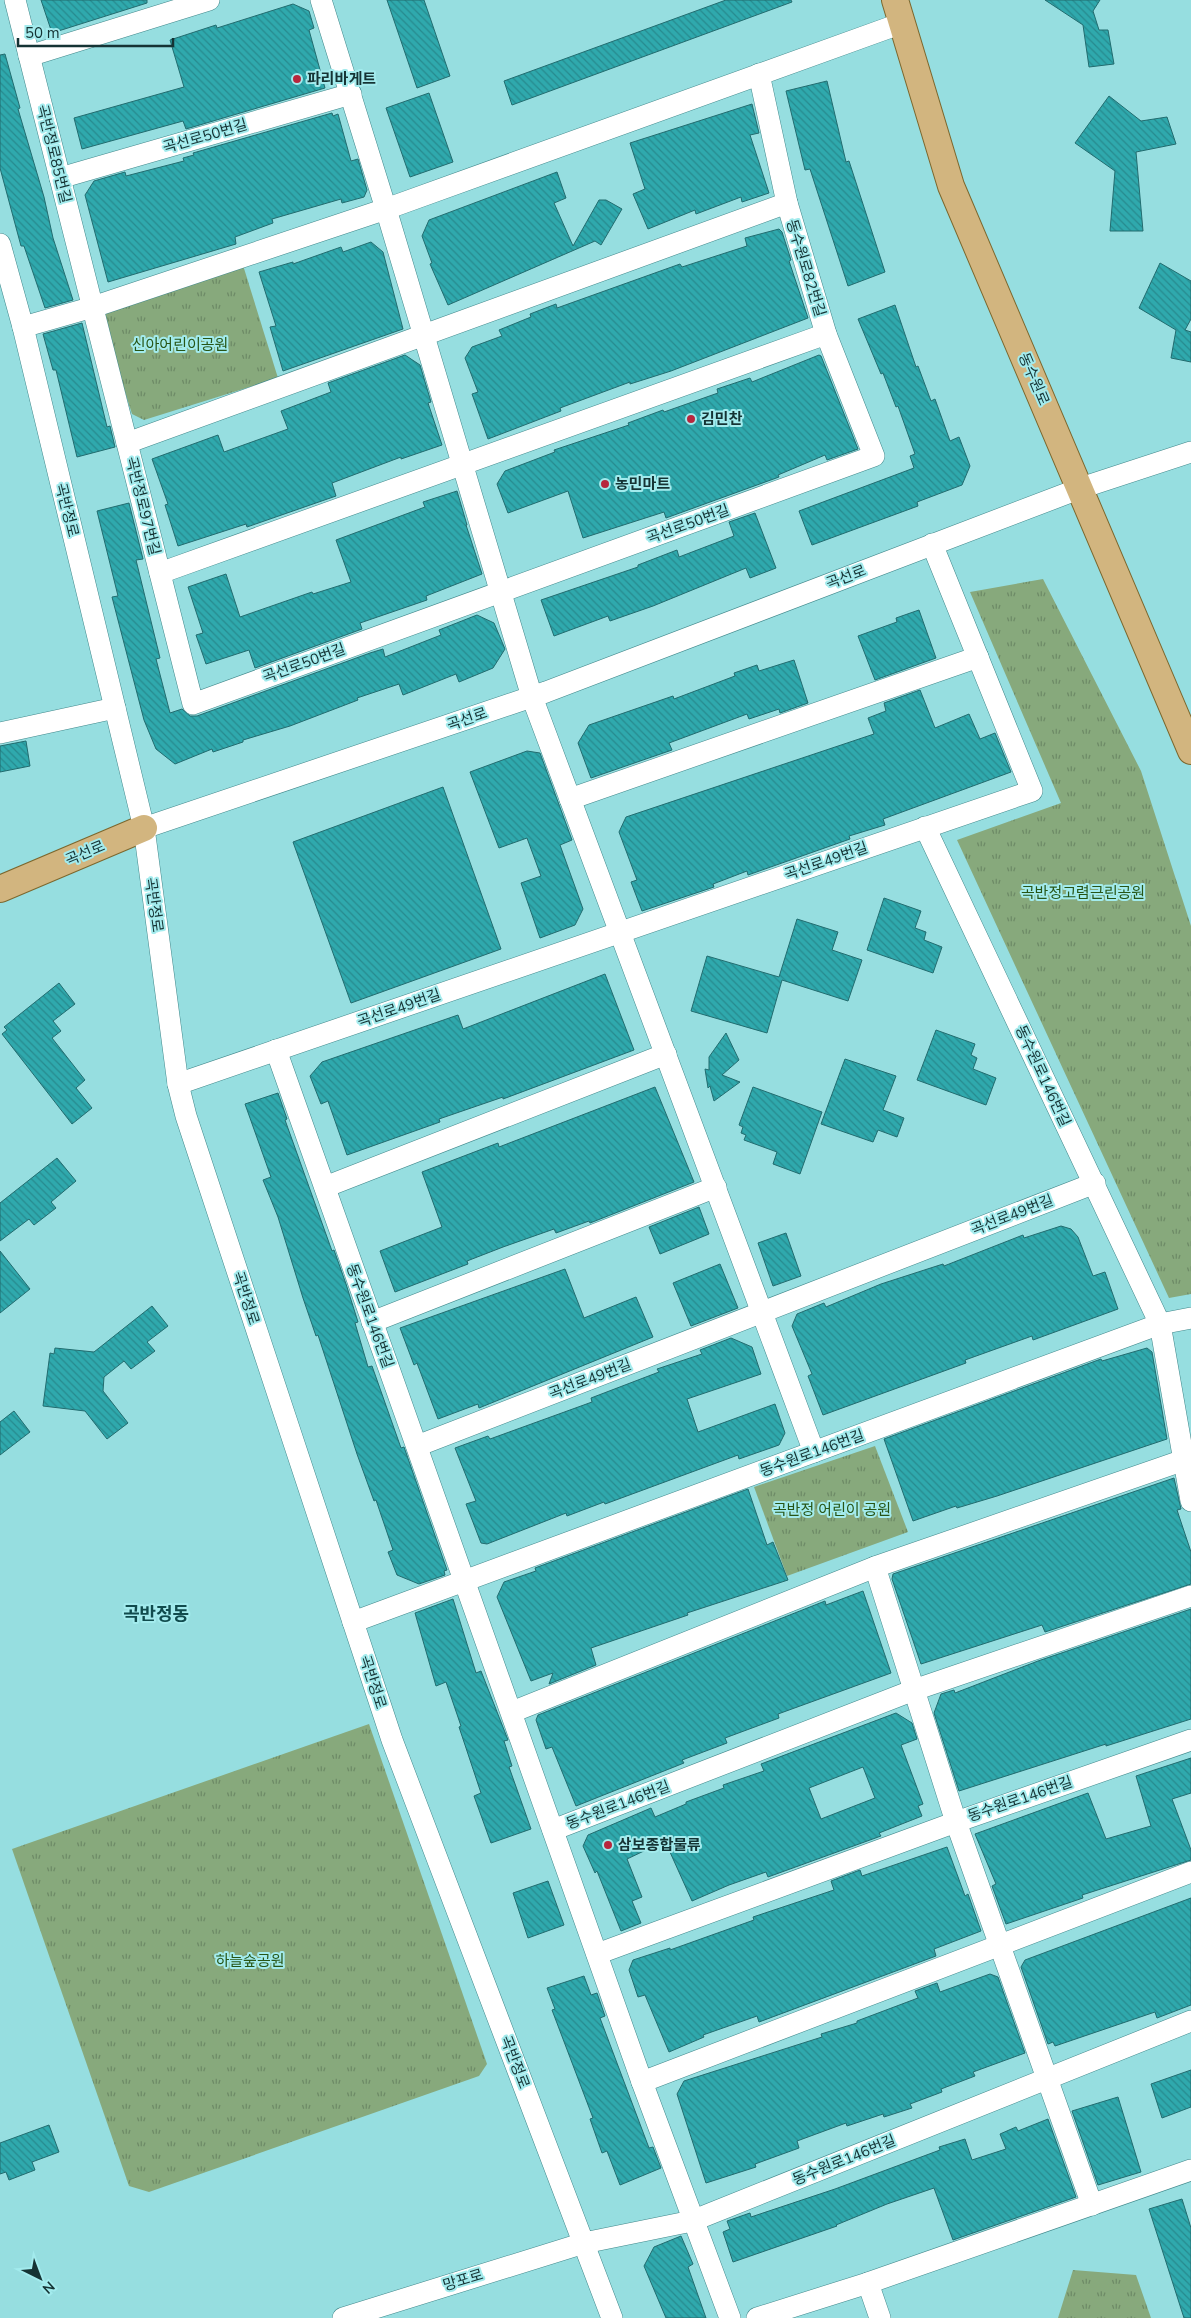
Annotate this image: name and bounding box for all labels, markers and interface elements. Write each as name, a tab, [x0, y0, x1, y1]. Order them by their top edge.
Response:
scale bar	[18, 15, 172, 47]
text: 50 m	[25, 23, 60, 43]
place label: 파리바게트	[307, 69, 376, 89]
marker: 파리바게트	[291, 73, 303, 85]
street label: 곡반정로85번길	[32, 103, 76, 205]
street label: 곡선로50번길	[160, 114, 250, 158]
street label: 동수원로82번길	[782, 217, 830, 319]
park label: 신아어린이공원	[132, 335, 228, 355]
street label: 동수원로	[1014, 350, 1054, 408]
place label: 김민찬	[701, 409, 743, 429]
marker: 김민찬	[685, 413, 697, 425]
street label: 곡반정로97번길	[121, 455, 165, 557]
place label: 농민마트	[615, 474, 670, 494]
marker: 농민마트	[599, 478, 611, 490]
street label: 곡반정로	[51, 481, 83, 539]
street label: 곡선로50번길	[644, 500, 732, 548]
street label: 곡선로	[823, 560, 869, 594]
street label: 곡선로50번길	[260, 639, 348, 687]
street label: 곡선로	[444, 703, 490, 735]
street label: 곡선로	[62, 836, 108, 870]
street label: 곡선로49번길	[782, 837, 870, 885]
street label: 곡반정로	[140, 876, 168, 934]
park label: 곡반정고렴근린공원	[1021, 883, 1145, 903]
street label: 곡선로49번길	[355, 984, 443, 1032]
street label: 동수원로146번길	[1011, 1022, 1075, 1130]
street label: 곡선로49번길	[968, 1190, 1056, 1240]
street label: 동수원로146번길	[342, 1261, 398, 1371]
street label: 곡반정로	[228, 1269, 264, 1327]
street label: 곡선로49번길	[546, 1354, 634, 1404]
street label: 동수원로146번길	[757, 1425, 867, 1481]
park label: 곡반정 어린이 공원	[773, 1500, 891, 1520]
district label: 곡반정동	[123, 1602, 189, 1626]
street label: 곡반정로	[355, 1653, 391, 1711]
street label: 동수원로146번길	[965, 1772, 1075, 1826]
street label: 동수원로146번길	[563, 1776, 673, 1834]
place label: 삼보종합물류	[618, 1835, 701, 1855]
marker: 삼보종합물류	[602, 1839, 614, 1851]
park label: 하늘숲공원	[215, 1951, 285, 1971]
street label: 곡반정로	[496, 2033, 534, 2091]
street label: 동수원로146번길	[789, 2130, 899, 2190]
north arrow	[15, 2253, 65, 2303]
street label: 망포로	[440, 2264, 486, 2296]
text: N	[38, 2277, 59, 2298]

